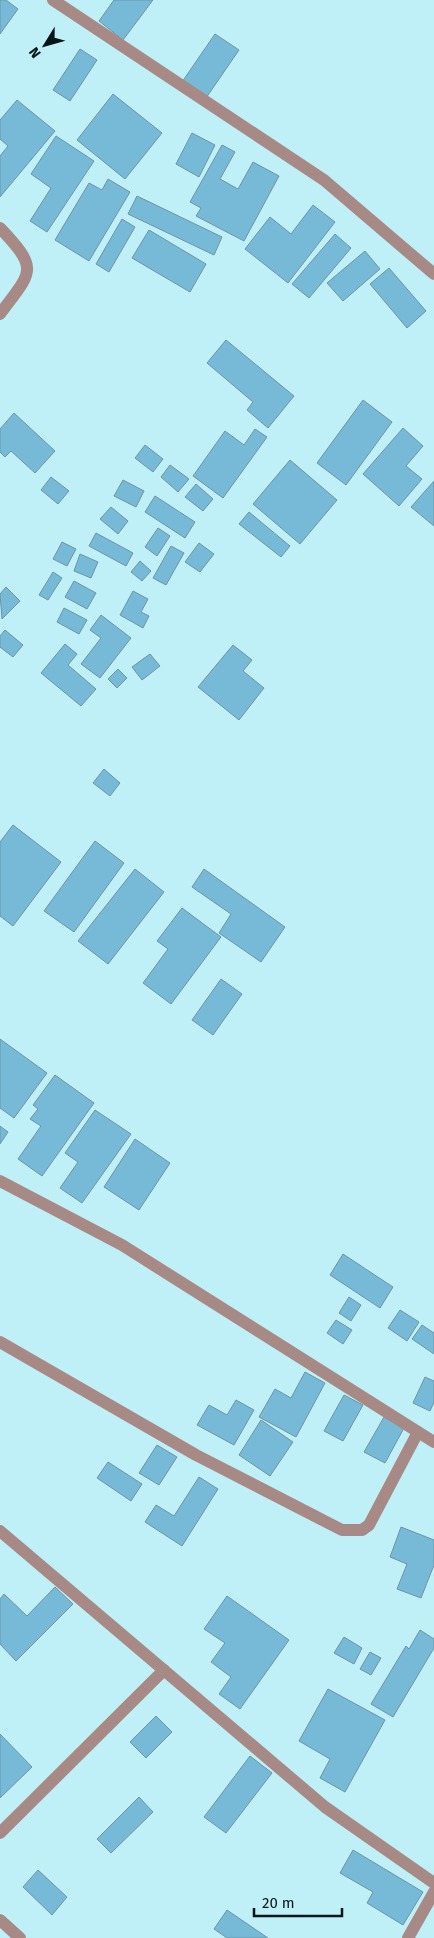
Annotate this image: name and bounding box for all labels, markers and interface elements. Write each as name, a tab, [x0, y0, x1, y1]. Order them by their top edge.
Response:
north arrow	[20, 20, 70, 70]
text: N	[25, 44, 45, 61]
scale bar	[254, 1886, 342, 1918]
text: 20 m	[262, 1894, 295, 1912]

